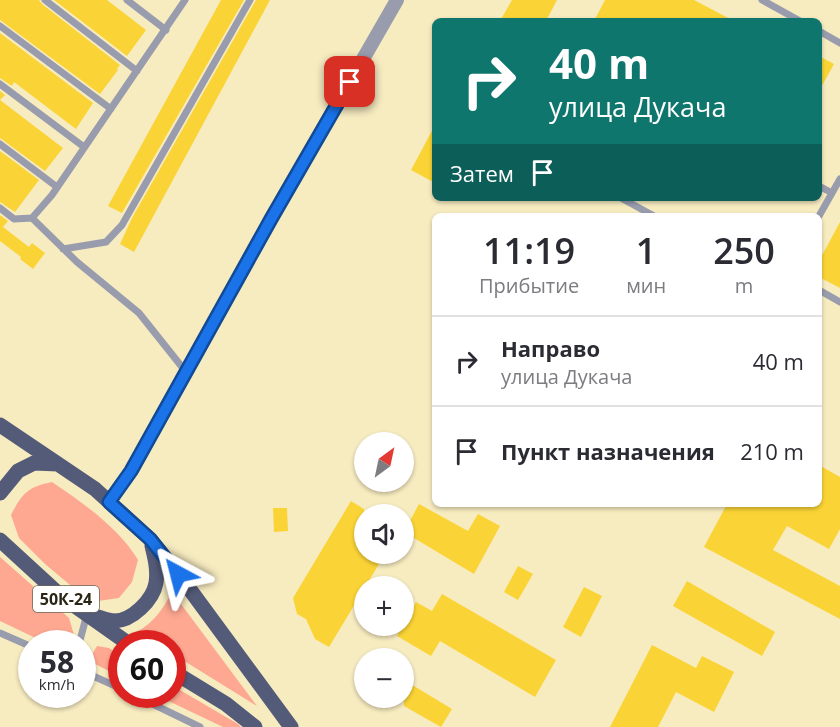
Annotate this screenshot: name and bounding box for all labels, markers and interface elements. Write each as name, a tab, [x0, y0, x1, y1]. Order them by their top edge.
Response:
text: 40 m	[549, 34, 649, 91]
icon: right	[450, 42, 528, 120]
pin	[324, 56, 375, 107]
icon: arrive	[333, 65, 366, 98]
text: улица Дукача	[549, 88, 726, 125]
icon: arrive	[526, 156, 559, 189]
text: Затем	[450, 158, 514, 188]
text: 11:19	[483, 226, 575, 275]
text: 1	[636, 226, 656, 275]
text: 250	[713, 226, 775, 275]
text: Прибытие	[479, 272, 579, 299]
text: мин	[626, 272, 666, 299]
text: m	[735, 272, 753, 299]
text: Направо	[501, 333, 600, 363]
icon: right	[450, 345, 483, 378]
text: 40 m	[753, 346, 804, 376]
text: улица Дукача	[501, 363, 632, 390]
north arrow	[354, 432, 414, 492]
map controls	[354, 432, 414, 708]
icon: arrive	[450, 435, 483, 468]
text: Пункт назначения	[501, 436, 715, 466]
text: 210 m	[740, 436, 804, 466]
button: sound	[354, 504, 414, 564]
position arrow	[146, 542, 210, 606]
button: +	[354, 576, 414, 636]
road number: 50К-24	[33, 586, 99, 612]
speed limit sign: 60	[108, 630, 186, 708]
text: 58	[40, 641, 74, 682]
button: −	[354, 648, 414, 708]
text: km/h	[39, 674, 75, 694]

